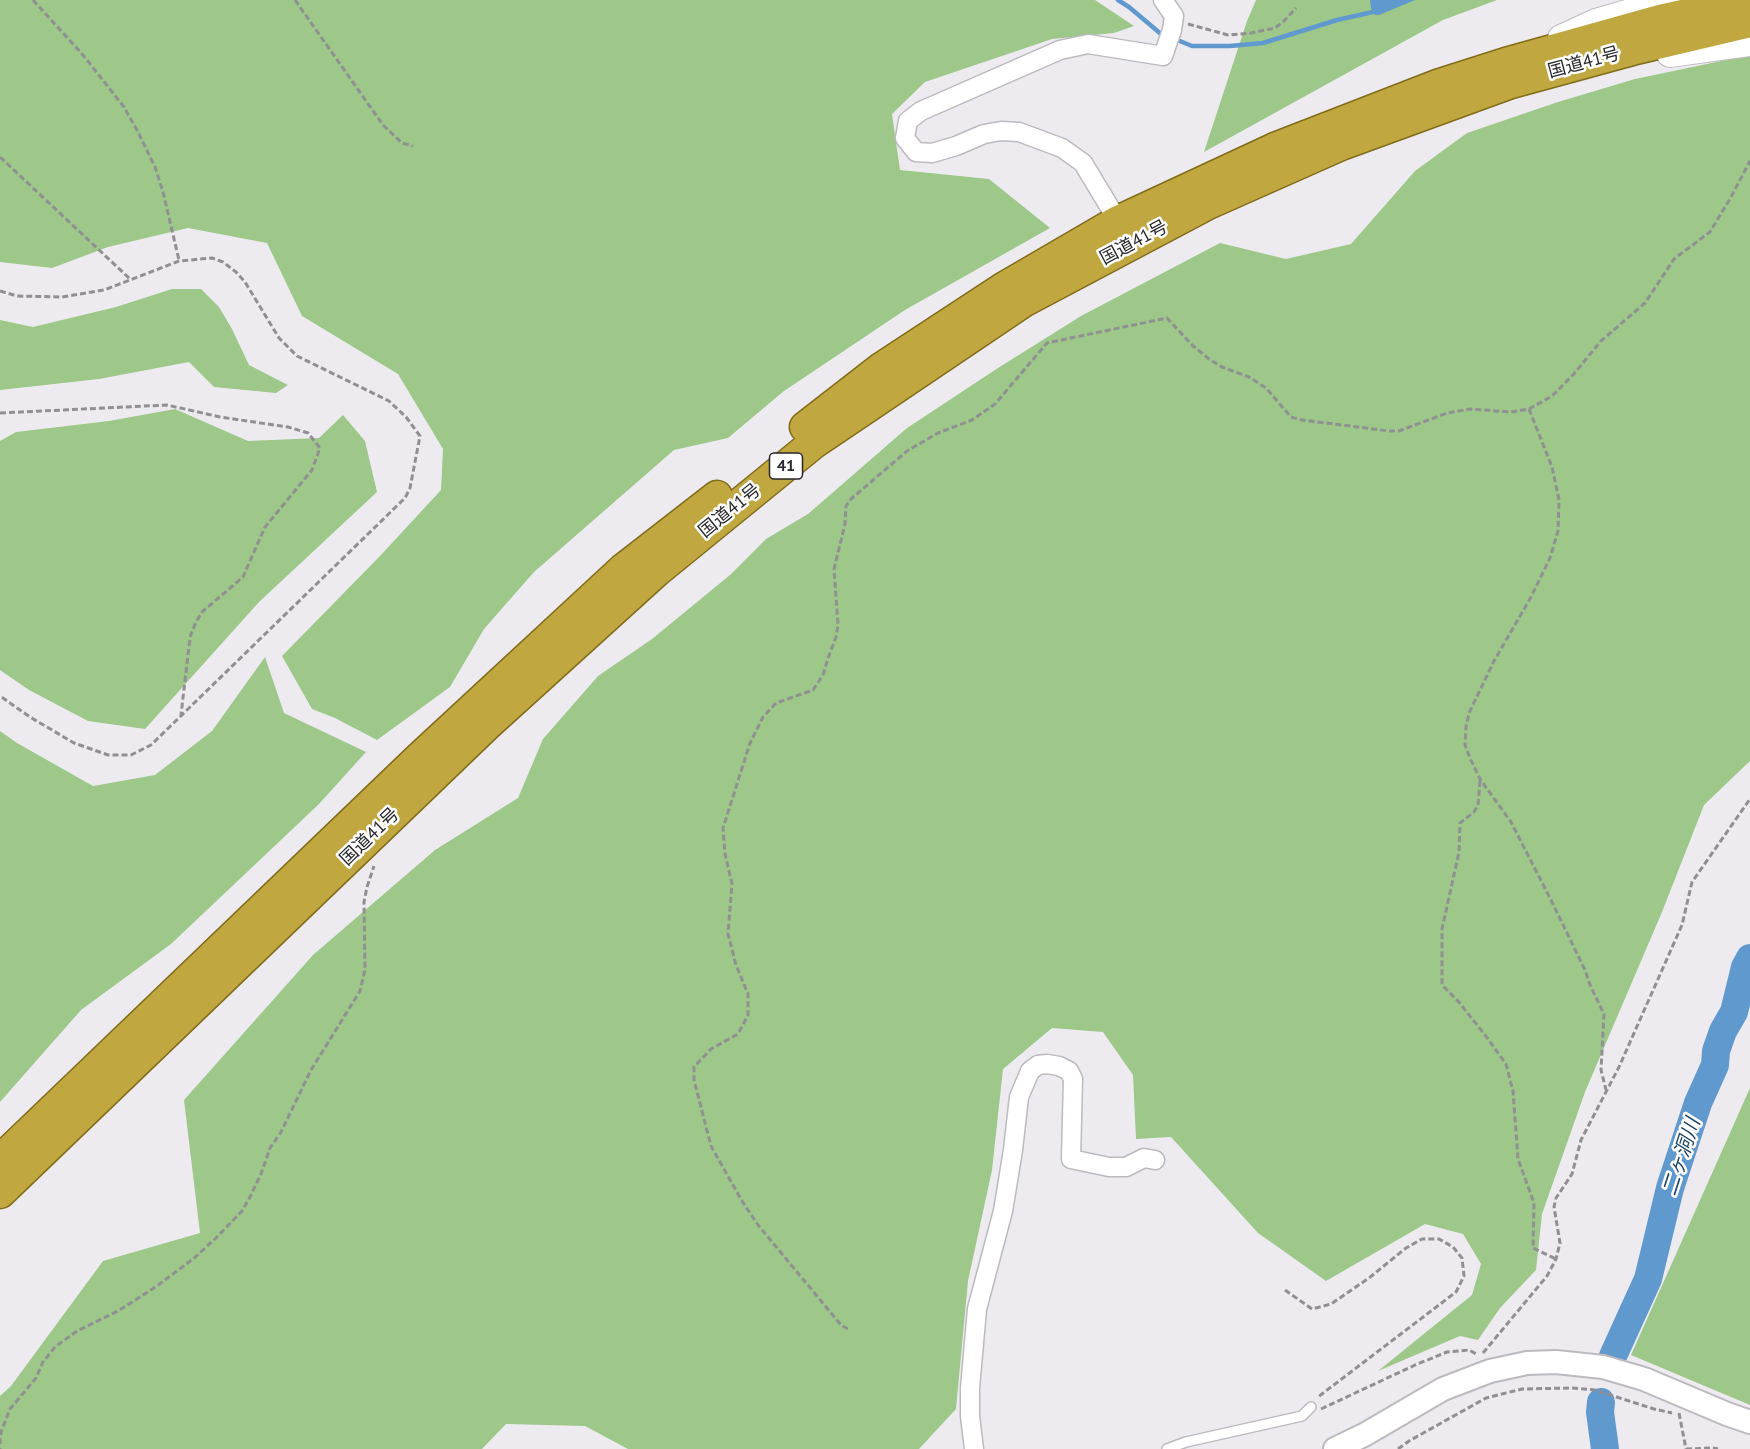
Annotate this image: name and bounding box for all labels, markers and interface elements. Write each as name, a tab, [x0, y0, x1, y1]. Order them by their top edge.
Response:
street label: 国道41号	[1546, 43, 1622, 83]
street label: 国道41号	[1096, 216, 1172, 270]
road number: 41	[770, 453, 802, 479]
street label: 国道41号	[695, 479, 765, 543]
street label: 国道41号	[336, 804, 404, 870]
water label: 二ヶ洞川	[1658, 1115, 1706, 1199]

